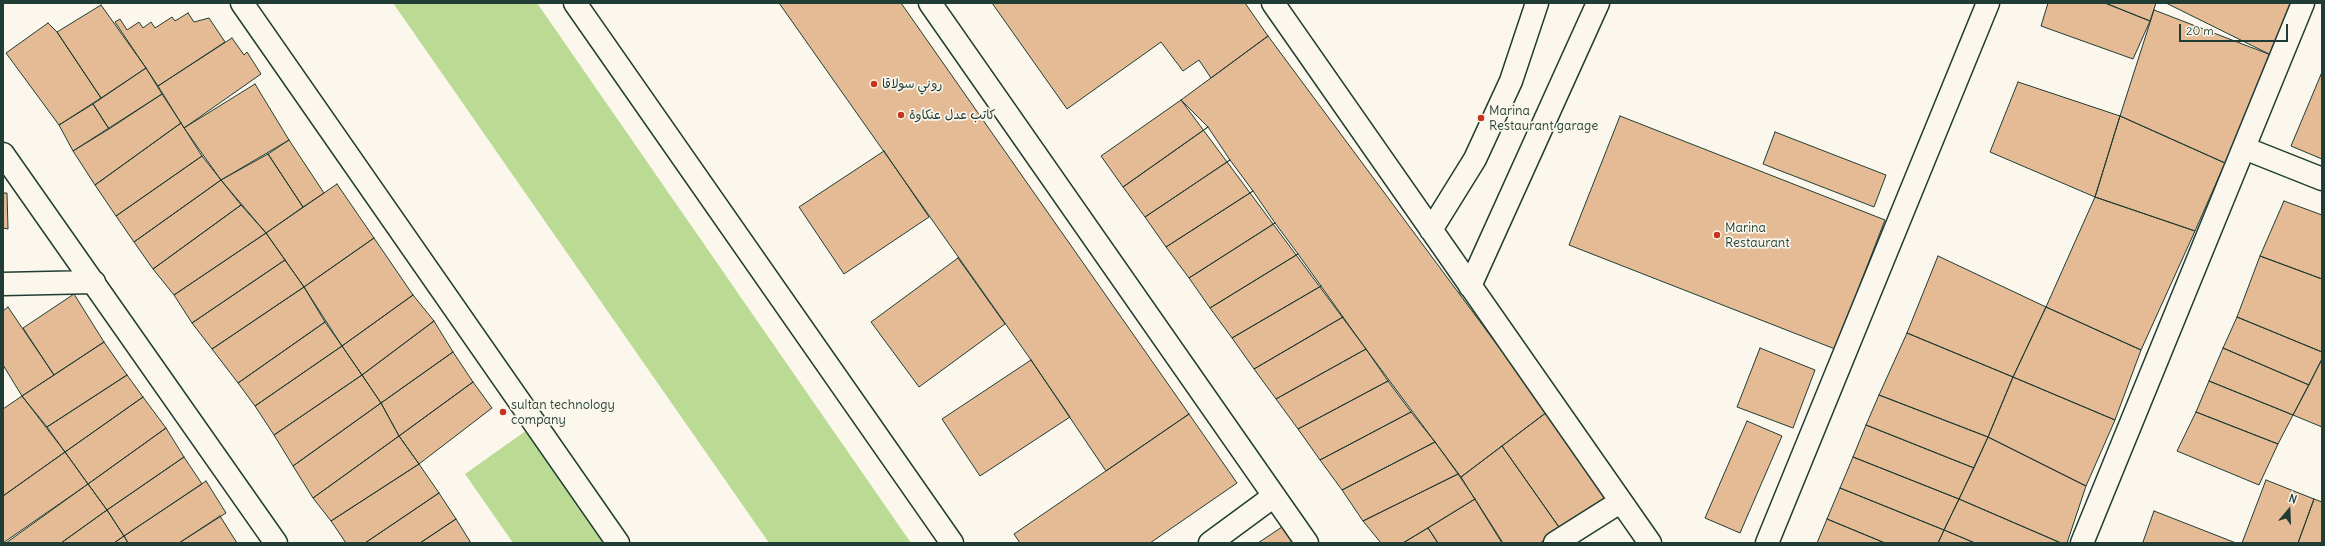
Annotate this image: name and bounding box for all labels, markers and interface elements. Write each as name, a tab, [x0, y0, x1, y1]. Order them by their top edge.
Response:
scale bar	[2181, 16, 2290, 42]
text: 20 m	[2186, 23, 2214, 38]
place label: روني سولاقا	[882, 76, 942, 92]
marker: روني سولاقا	[869, 79, 879, 89]
place label: Marina Restaurant garage	[1489, 103, 1598, 134]
place label: كاتب عدل عنكاوة	[909, 107, 995, 123]
marker: كاتب عدل عنكاوة	[896, 110, 906, 120]
marker: Marina Restaurant garage	[1476, 113, 1486, 123]
place label: Marina Restaurant	[1725, 220, 1790, 251]
marker: Marina Restaurant	[1712, 230, 1722, 240]
place label: sultan technology company	[511, 397, 615, 428]
marker: sultan technology company	[498, 407, 508, 417]
north arrow	[2269, 490, 2309, 530]
text: N	[2287, 491, 2299, 507]

